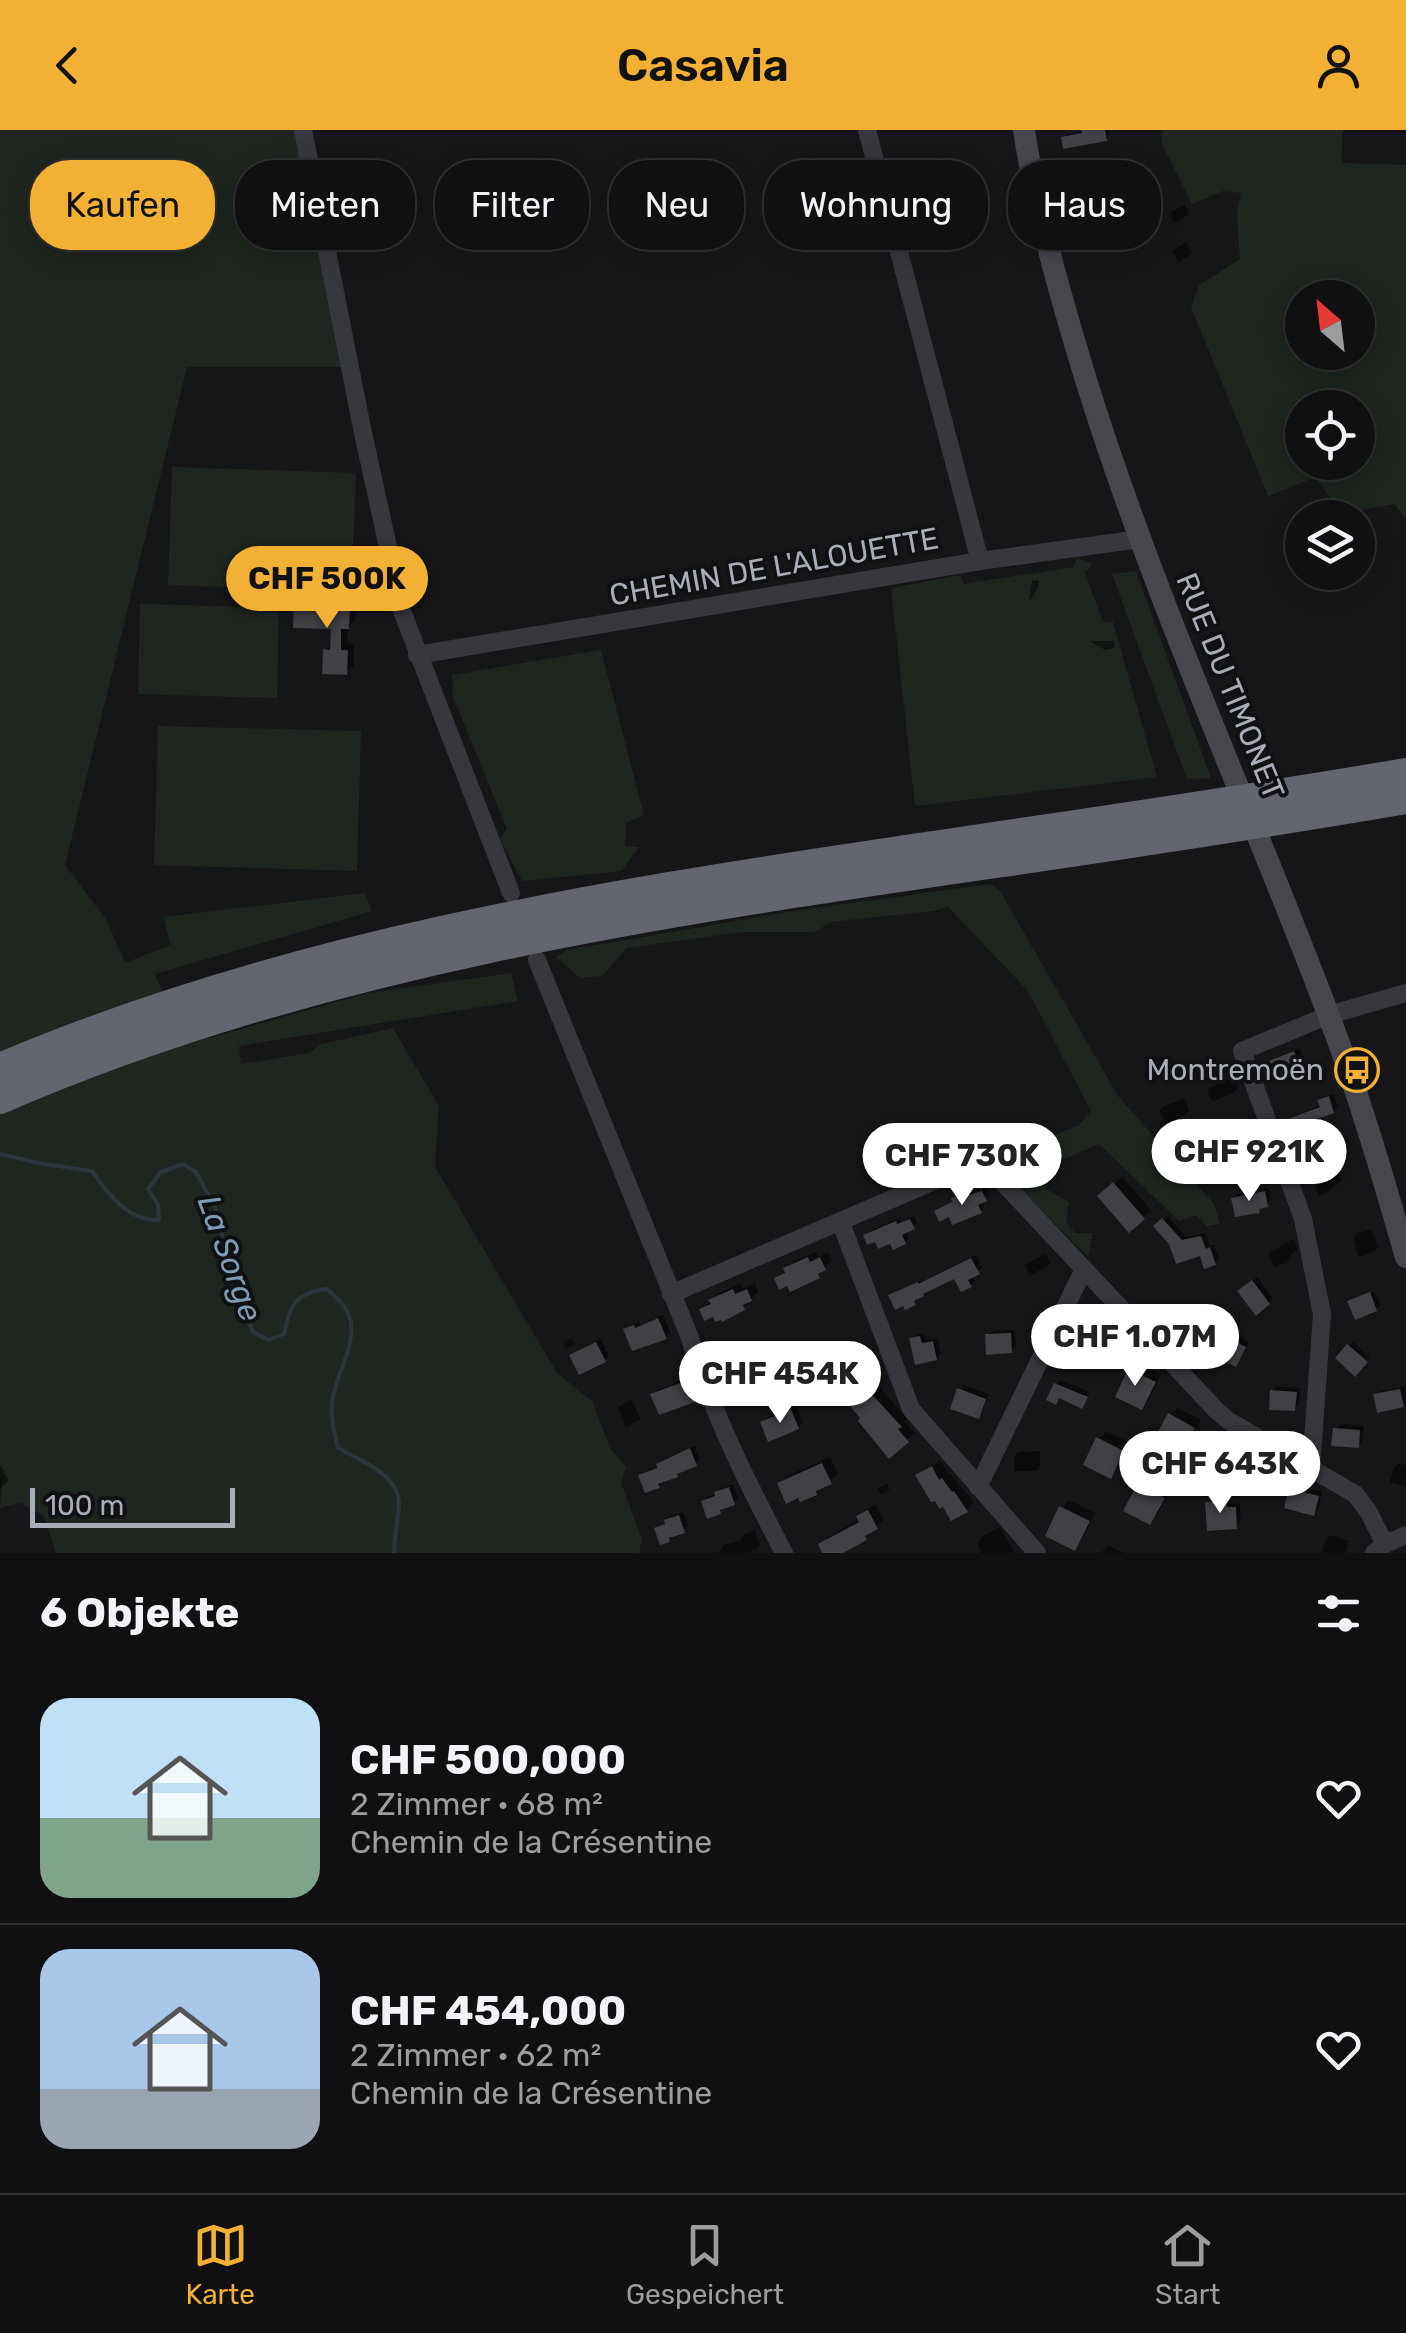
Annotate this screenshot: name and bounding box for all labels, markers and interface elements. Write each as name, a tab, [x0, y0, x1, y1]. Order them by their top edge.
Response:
icon: back	[40, 38, 95, 93]
icon: person	[1311, 38, 1366, 93]
text: Casavia	[617, 39, 789, 92]
chip: Kaufen	[30, 160, 215, 250]
chip: Mieten	[235, 160, 415, 250]
chip: Filter	[435, 160, 589, 250]
chip: Neu	[609, 160, 744, 250]
chip: Wohnung	[764, 160, 988, 250]
chip: Haus	[1008, 160, 1161, 250]
north arrow	[1285, 280, 1375, 370]
map controls	[1285, 280, 1375, 590]
button: locate	[1285, 390, 1375, 480]
button: layers	[1285, 500, 1375, 590]
street label: CHEMIN DE L'ALOUETTE	[607, 520, 941, 614]
pin: CHF 500K	[224, 546, 430, 631]
text: CHF 500K	[248, 559, 406, 597]
street label: RUE DU TIMONET	[1168, 568, 1292, 804]
bus stop icon: Montremoën	[1334, 1047, 1380, 1093]
place label: Montremoën	[1146, 1052, 1324, 1088]
pin: CHF 921K	[1146, 1119, 1352, 1204]
pin: CHF 730K	[859, 1123, 1065, 1208]
text: CHF 921K	[1174, 1132, 1324, 1170]
text: CHF 730K	[885, 1136, 1039, 1174]
water label: La Sorge	[190, 1190, 270, 1326]
pin: CHF 1.07M	[1021, 1304, 1249, 1389]
text: CHF 1.07M	[1053, 1317, 1217, 1355]
pin: CHF 454K	[677, 1341, 883, 1426]
text: CHF 454K	[701, 1354, 859, 1392]
pin: CHF 643K	[1117, 1431, 1323, 1516]
text: CHF 643K	[1141, 1444, 1299, 1482]
scale bar	[30, 1483, 235, 1528]
text: 100 m	[45, 1489, 124, 1522]
icon: filters	[1311, 1586, 1366, 1641]
text: 6 Objekte	[40, 1588, 240, 1638]
text: CHF 500,000	[350, 1735, 626, 1785]
icon: home	[120, 1738, 240, 1858]
icon: heart	[1311, 1771, 1366, 1826]
text: 2 Zimmer · 68 m²	[350, 1785, 603, 1823]
text: Chemin de la Crésentine	[350, 1823, 712, 1861]
text: CHF 454,000	[350, 1986, 626, 2036]
icon: home	[120, 1989, 240, 2109]
icon: heart	[1311, 2022, 1366, 2077]
text: 2 Zimmer · 62 m²	[350, 2036, 601, 2074]
text: Chemin de la Crésentine	[350, 2074, 712, 2112]
tab: Karte	[186, 2218, 255, 2311]
tab: Gespeichert	[626, 2218, 784, 2311]
tab: Start	[1155, 2218, 1220, 2311]

